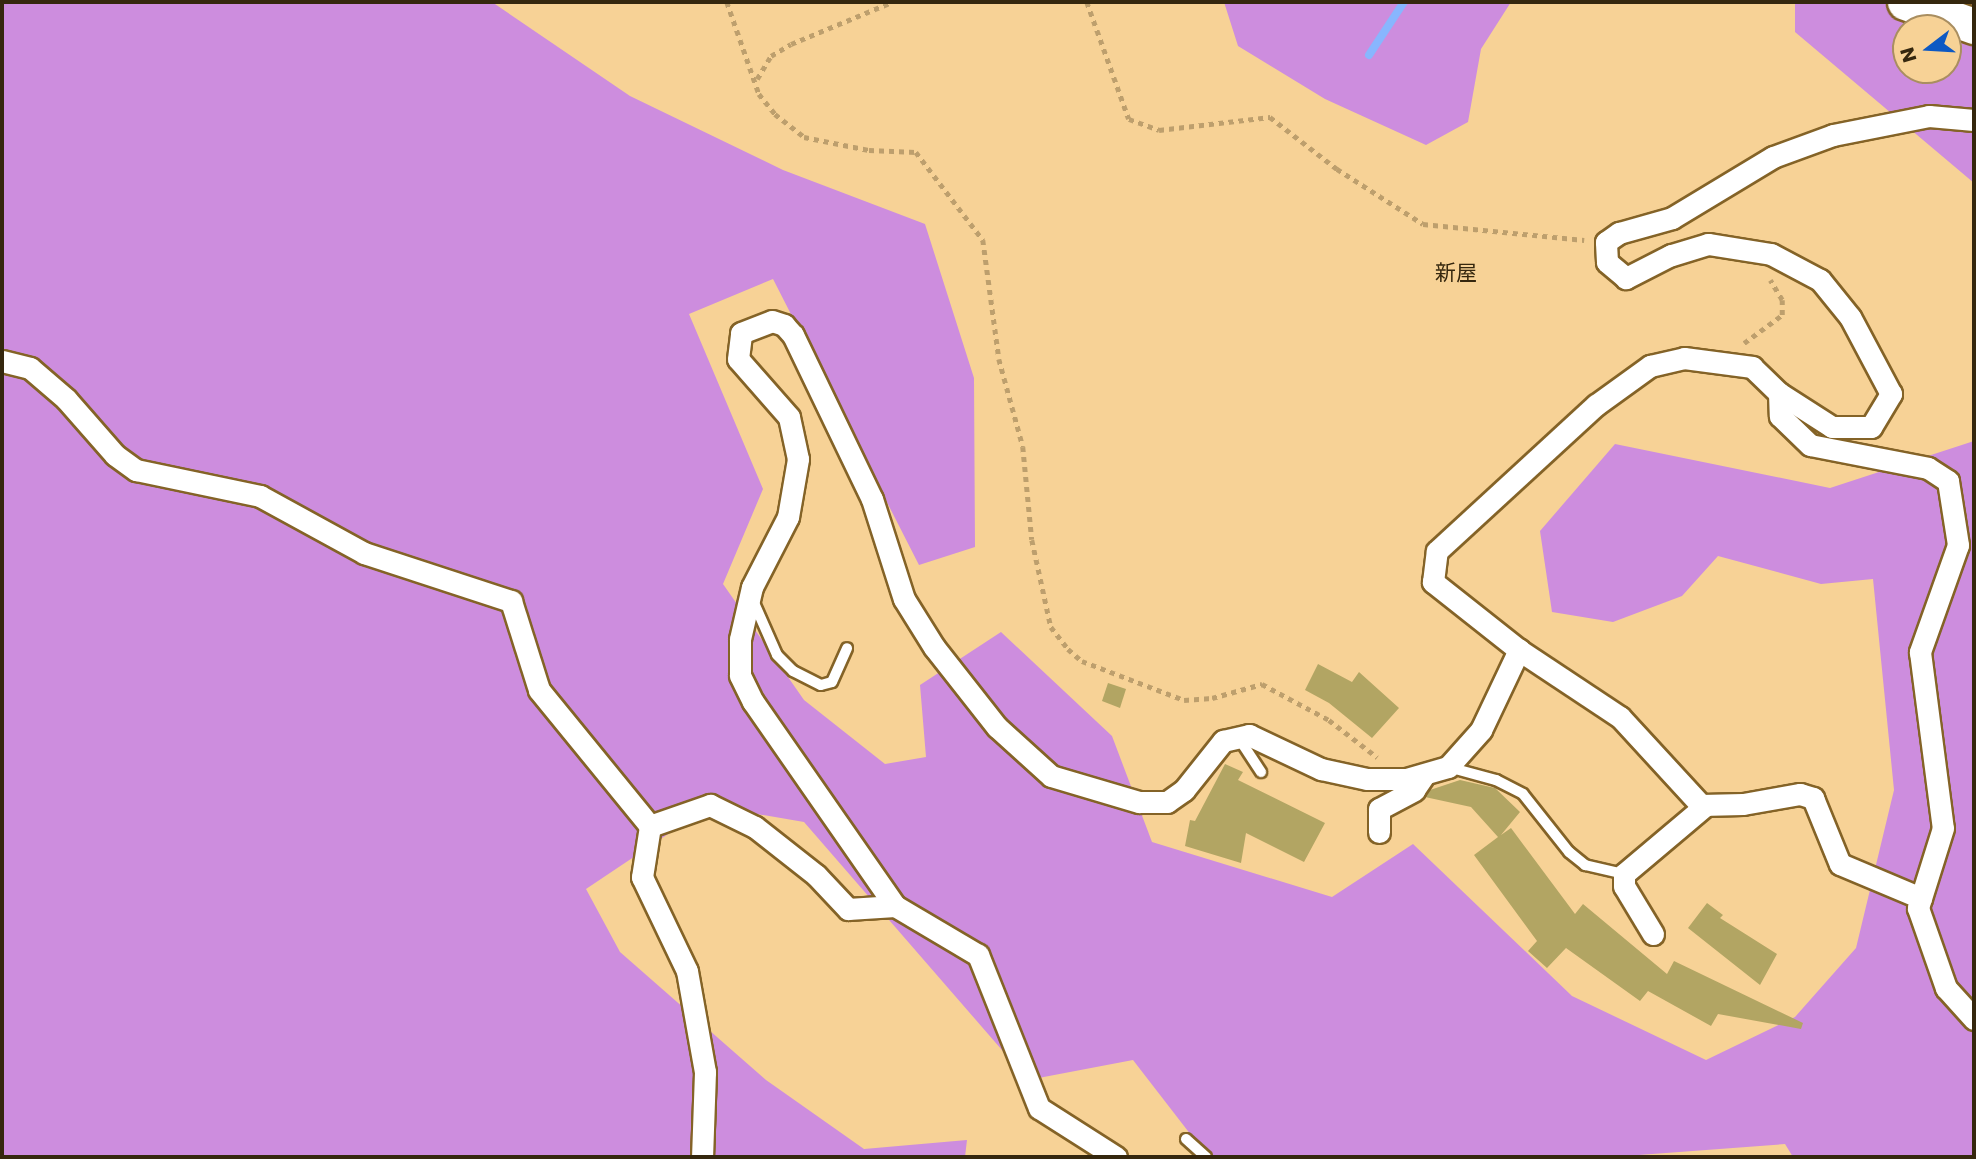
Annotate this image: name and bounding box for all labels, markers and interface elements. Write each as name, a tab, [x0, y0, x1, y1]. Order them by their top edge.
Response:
north arrow	[1892, 14, 1962, 84]
text: N	[1893, 44, 1923, 65]
district label: 新屋	[1435, 260, 1477, 286]

